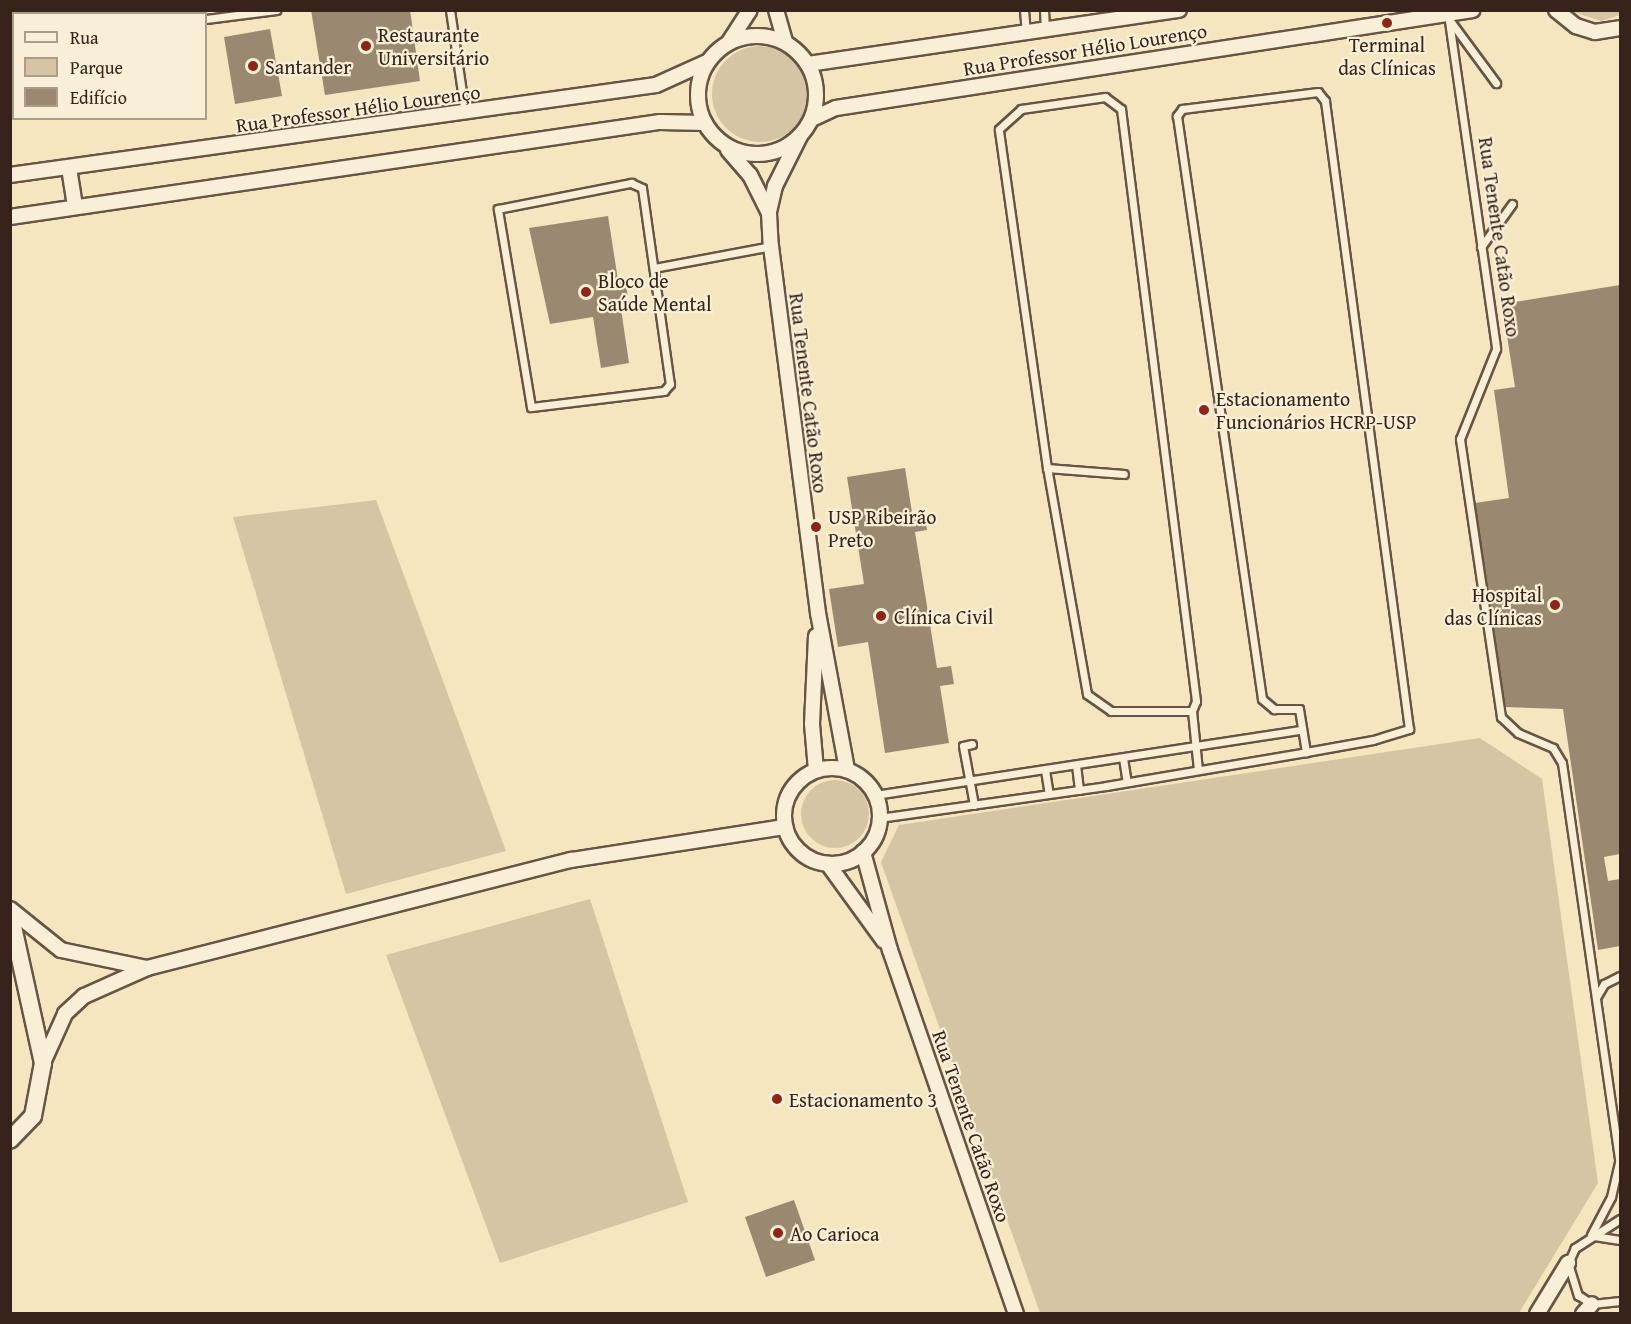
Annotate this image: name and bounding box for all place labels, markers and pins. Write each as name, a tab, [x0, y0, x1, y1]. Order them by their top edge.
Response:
marker: Terminal das Clínicas	[1380, 16, 1394, 30]
place label: Restaurante Universitário	[378, 22, 489, 69]
place label: Terminal das Clínicas	[1338, 33, 1436, 80]
marker: Restaurante Universitário	[359, 39, 373, 53]
place label: Santander	[265, 54, 351, 78]
marker: Santander	[246, 59, 260, 73]
place label: Bloco de Saúde Mental	[598, 268, 712, 315]
marker: Bloco de Saúde Mental	[579, 285, 593, 299]
place label: Estacionamento Funcionários HCRP-USP	[1216, 386, 1417, 433]
marker: Estacionamento Funcionários HCRP-USP	[1197, 403, 1211, 417]
place label: USP Ribeirão Preto	[828, 504, 936, 551]
marker: USP Ribeirão Preto	[809, 520, 823, 534]
place label: Hospital das Clínicas	[1444, 582, 1542, 629]
marker: Hospital das Clínicas	[1546, 596, 1564, 614]
place label: Clínica Civil	[894, 604, 993, 628]
marker: Clínica Civil	[872, 607, 890, 625]
place label: Estacionamento 3	[789, 1087, 937, 1111]
marker: Estacionamento 3	[770, 1092, 784, 1106]
place label: Ao Carioca	[790, 1221, 879, 1245]
marker: Ao Carioca	[771, 1226, 785, 1240]

